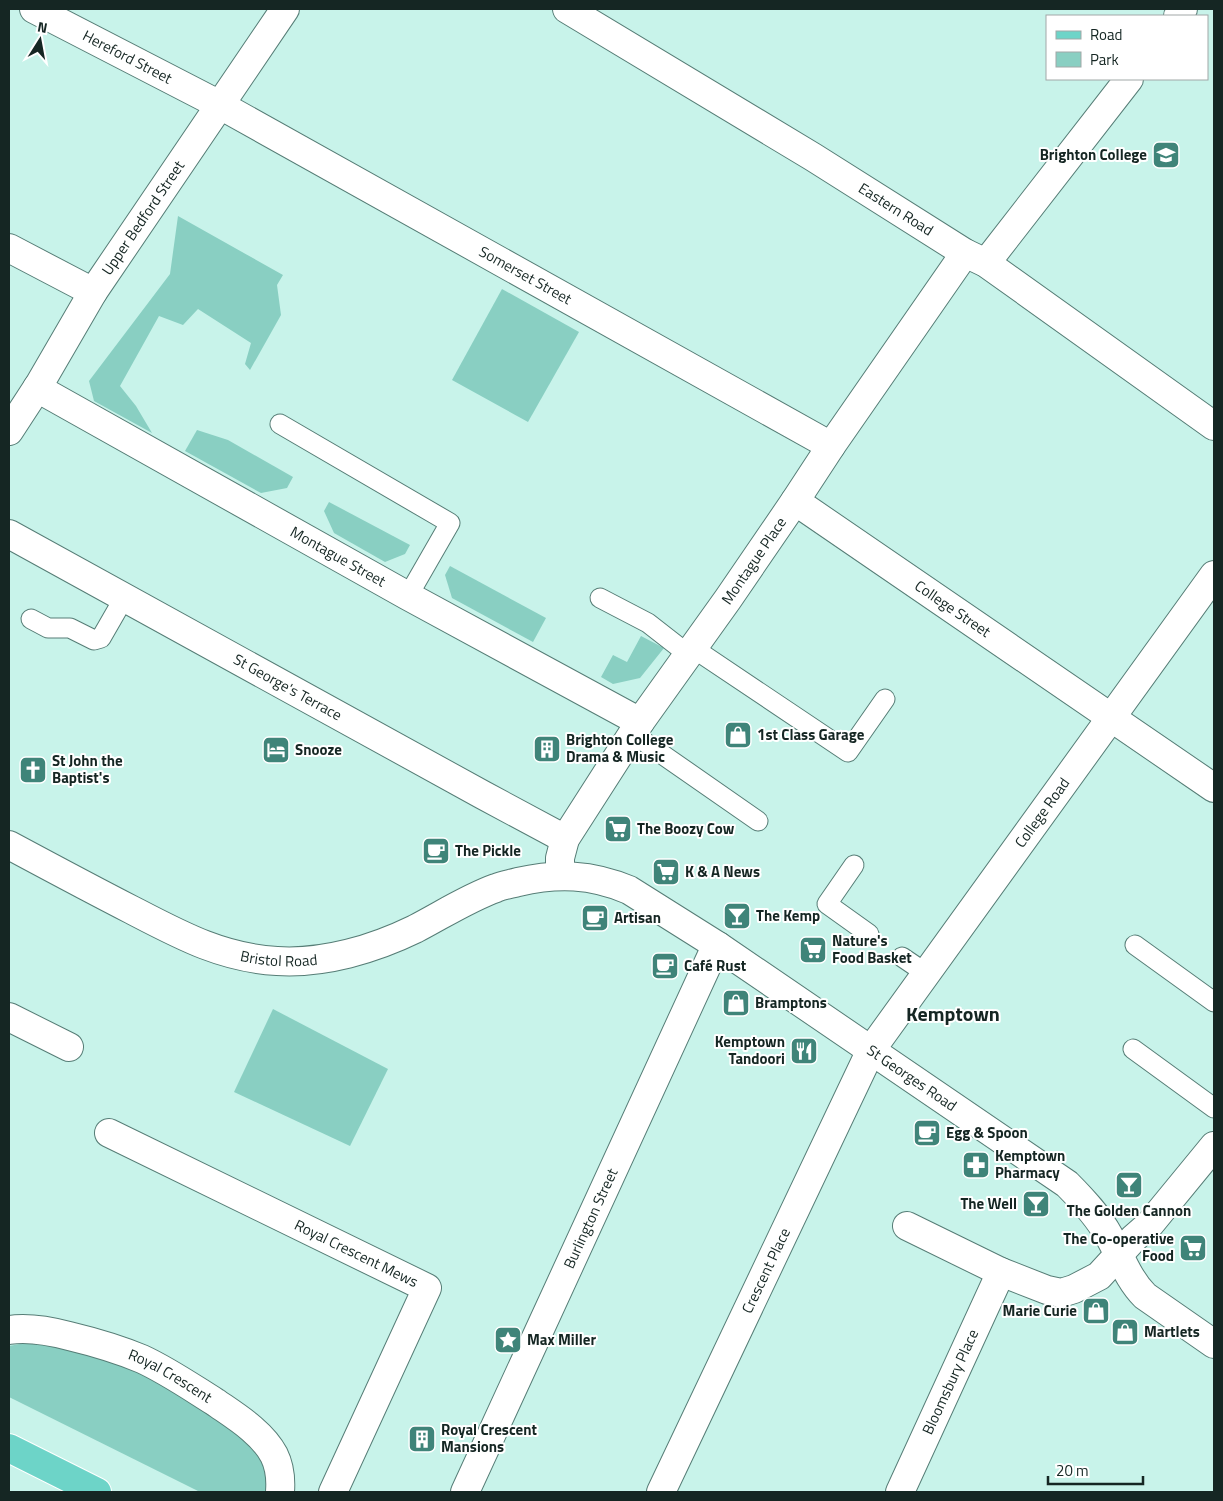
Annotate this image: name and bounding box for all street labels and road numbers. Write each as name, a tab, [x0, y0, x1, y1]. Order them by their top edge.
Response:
street label: Hereford Street	[79, 24, 177, 90]
street label: Upper Bedford Street	[96, 155, 190, 280]
street label: Eastern Road	[854, 177, 938, 241]
street label: Somerset Street	[475, 240, 577, 311]
street label: Montague Place	[715, 512, 792, 609]
street label: Montague Street	[286, 520, 391, 593]
street label: College Street	[910, 574, 996, 643]
street label: St George's Terrace	[229, 648, 346, 726]
street label: College Road	[1009, 773, 1075, 852]
street label: Bristol Road	[238, 944, 319, 972]
street label: St Georges Road	[862, 1039, 962, 1117]
street label: Burlington Street	[557, 1164, 624, 1272]
street label: Royal Crescent Mews	[291, 1213, 422, 1293]
street label: Crescent Place	[736, 1224, 796, 1317]
street label: Bloomsbury Place	[916, 1325, 984, 1438]
street label: Royal Crescent	[125, 1343, 217, 1409]

